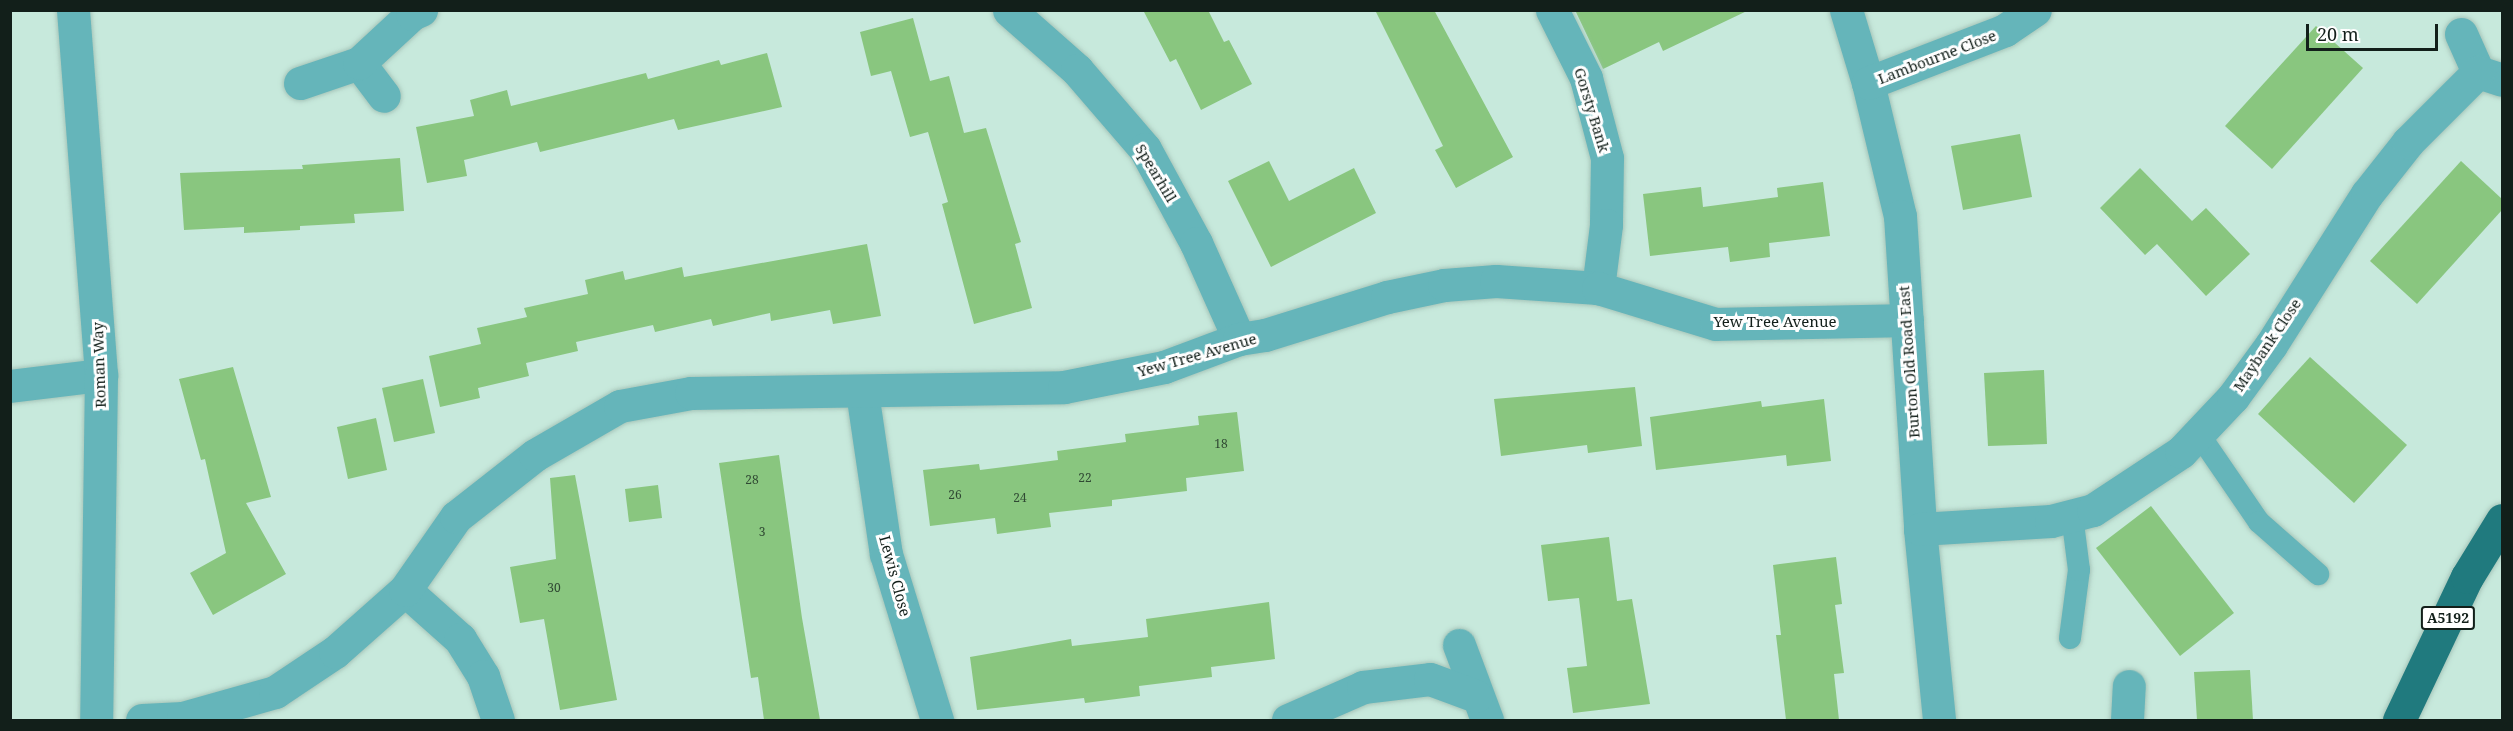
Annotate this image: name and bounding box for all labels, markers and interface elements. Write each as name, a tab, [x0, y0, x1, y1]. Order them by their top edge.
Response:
scale bar	[2309, 12, 2441, 50]
text: 20 m	[2317, 22, 2359, 46]
street label: Lambourne Close	[1875, 26, 1999, 88]
street label: Gorsty Bank	[1571, 66, 1613, 154]
street label: Spearhill	[1132, 141, 1180, 205]
street label: Burton Old Road East	[1895, 285, 1923, 439]
street label: Maybank Close	[2229, 295, 2305, 395]
street label: Yew Tree Avenue	[1714, 313, 1836, 331]
street label: Roman Way	[89, 322, 109, 408]
street label: Yew Tree Avenue	[1135, 329, 1259, 381]
house number: 18	[1214, 437, 1228, 451]
house number: 22	[1078, 471, 1092, 485]
house number: 28	[745, 473, 759, 487]
house number: 26	[948, 488, 962, 502]
house number: 24	[1013, 491, 1027, 505]
house number: 3	[759, 525, 765, 539]
street label: Lewis Close	[876, 534, 914, 618]
house number: 30	[547, 581, 561, 595]
road number: A5192	[2420, 607, 2476, 629]

